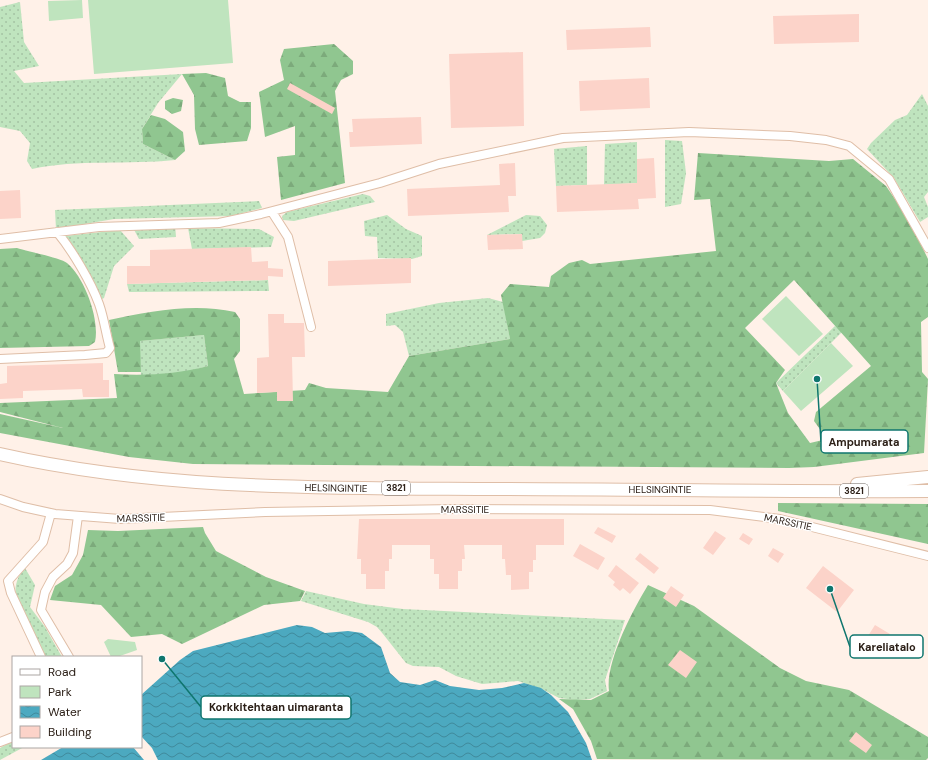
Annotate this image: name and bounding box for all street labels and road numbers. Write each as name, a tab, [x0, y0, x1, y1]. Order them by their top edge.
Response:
street label: HELSINGINTIE	[304, 481, 368, 495]
road number: 3821	[382, 481, 410, 495]
street label: HELSINGINTIE	[629, 483, 692, 496]
road number: 3821	[840, 484, 868, 498]
street label: MARSSITIE	[441, 503, 490, 516]
street label: MARSSITIE	[117, 511, 166, 525]
street label: MARSSITIE	[763, 511, 813, 533]

